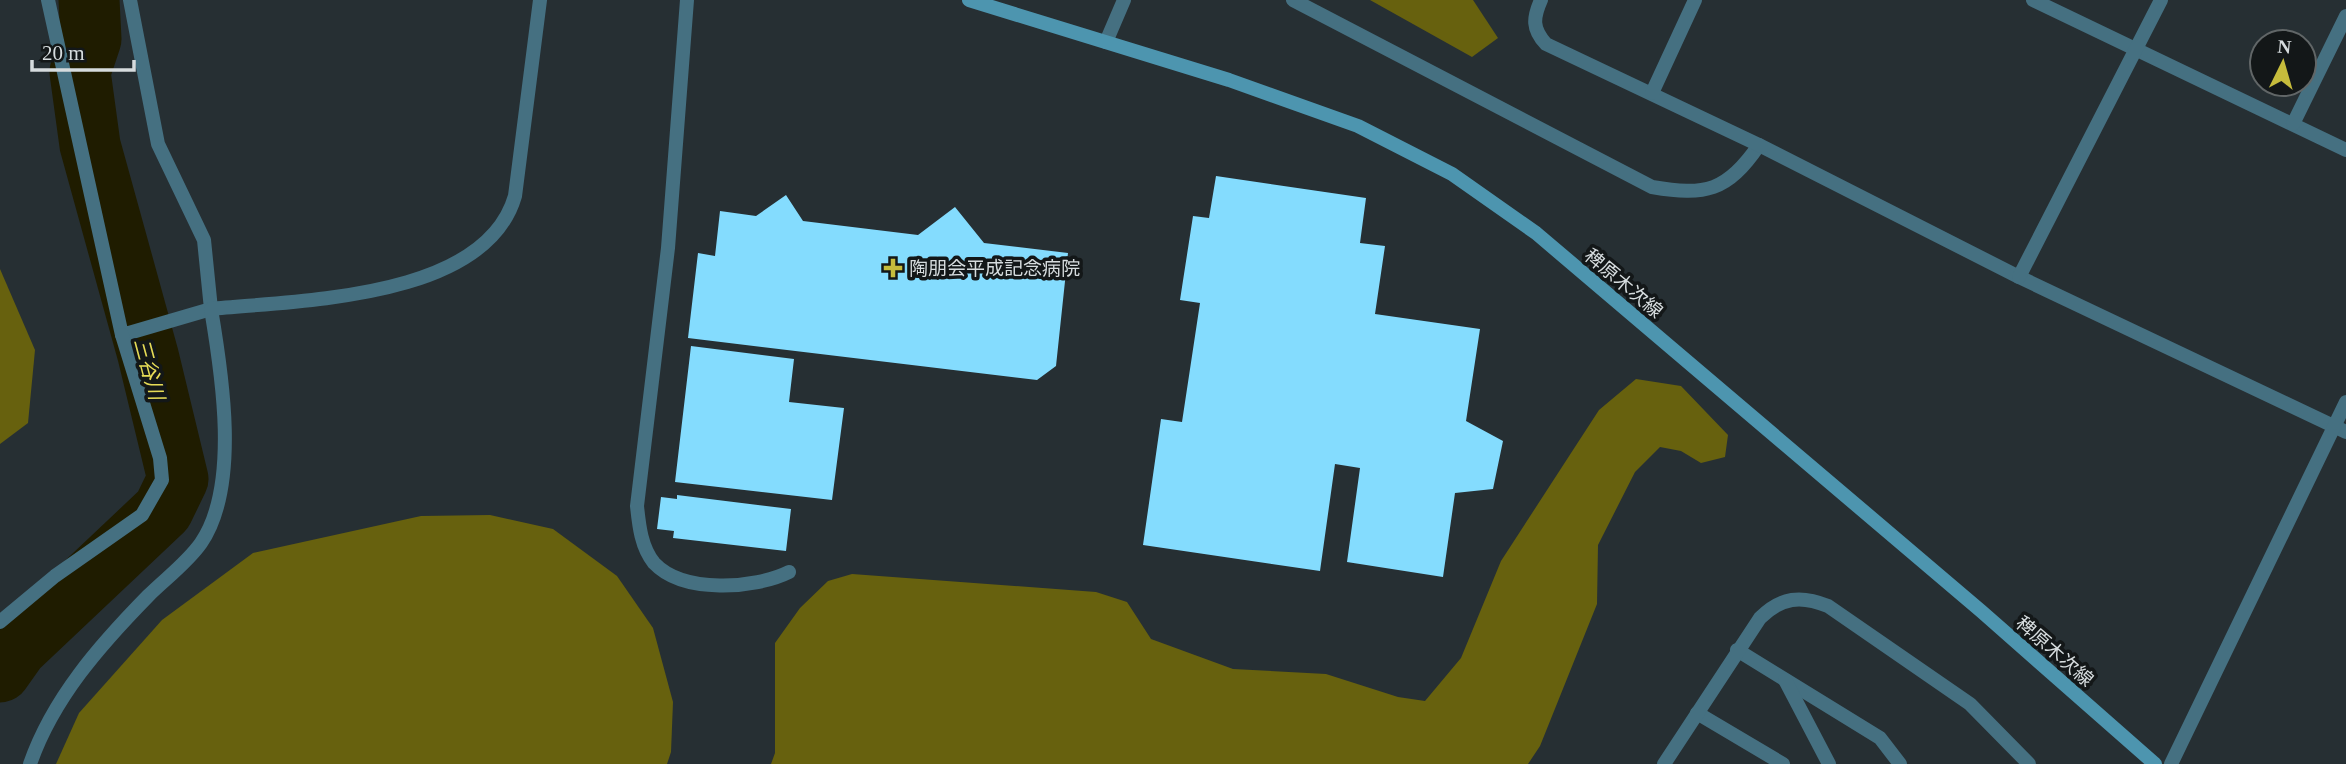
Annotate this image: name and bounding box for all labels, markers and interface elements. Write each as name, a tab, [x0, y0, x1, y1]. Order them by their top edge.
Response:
scale bar	[32, 28, 133, 72]
north arrow	[2248, 28, 2318, 98]
text: N	[2277, 36, 2292, 58]
text: 20 m	[42, 41, 85, 65]
street label: 稗原木次線	[1581, 245, 1667, 322]
marker: 陶朋会平成記念病院	[883, 258, 903, 278]
place label: 陶朋会平成記念病院	[909, 258, 1080, 279]
water label: 三谷川	[129, 335, 169, 404]
street label: 稗原木次線	[2012, 612, 2097, 690]

